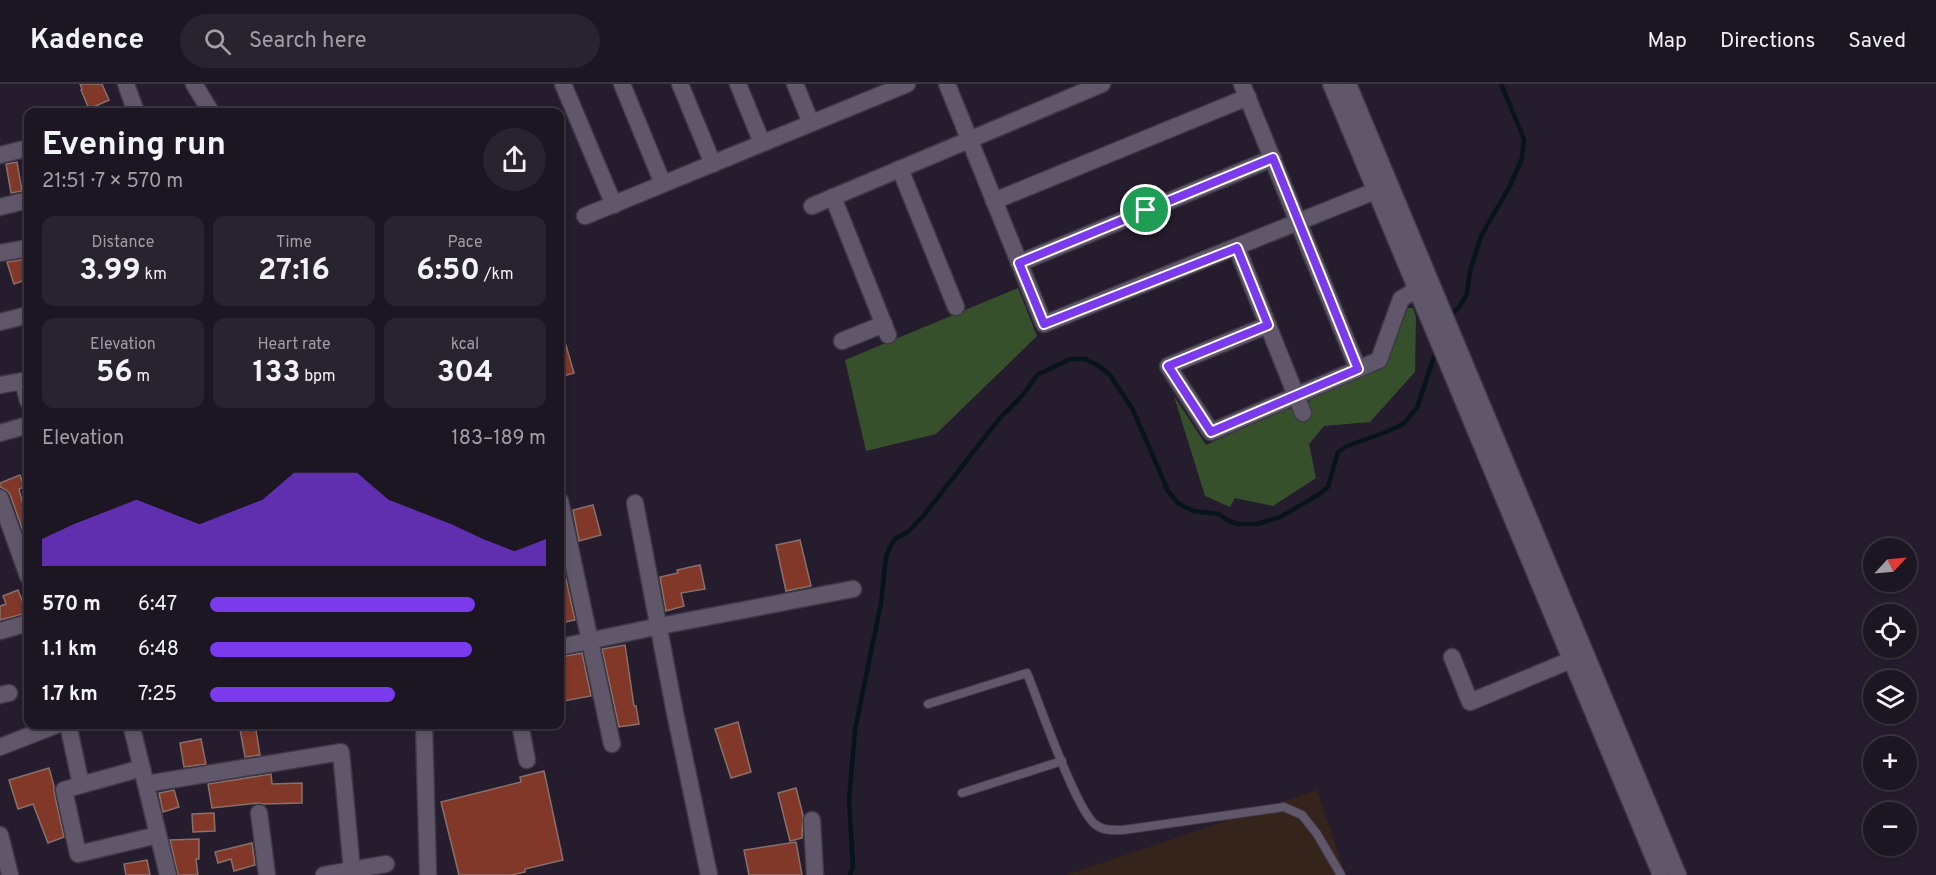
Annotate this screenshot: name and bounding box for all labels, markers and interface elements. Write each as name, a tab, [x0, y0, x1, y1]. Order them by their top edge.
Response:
search box	[180, 14, 600, 68]
text: Kadence	[30, 23, 144, 59]
icon: search	[201, 25, 234, 58]
text: Search here	[249, 28, 367, 55]
text: Map	[1647, 28, 1687, 55]
text: Directions	[1720, 28, 1815, 55]
text: Saved	[1848, 28, 1906, 55]
text: Evening run	[42, 125, 226, 167]
button: share	[483, 128, 546, 191]
text: 21:51 · 7 × 570 m	[42, 169, 183, 195]
pin	[1120, 184, 1171, 235]
icon: arrive	[1129, 193, 1162, 226]
text: Distance	[92, 233, 154, 253]
text: Time	[276, 233, 312, 253]
text: Pace	[447, 233, 483, 253]
text: 3.99	[79, 253, 141, 290]
text: 27:16	[258, 253, 330, 290]
text: 6:50	[416, 253, 480, 290]
text: km	[141, 265, 167, 285]
text: /km	[480, 265, 514, 285]
text: Elevation	[90, 335, 156, 355]
text: Heart rate	[257, 335, 331, 355]
text: kcal	[451, 335, 479, 355]
text: 56	[96, 355, 133, 392]
text: 133	[252, 355, 300, 392]
text: 304	[437, 355, 493, 392]
text: m	[133, 367, 150, 387]
text: bpm	[300, 367, 336, 387]
text: Elevation	[42, 426, 124, 452]
text: 183–189 m	[451, 426, 546, 452]
north arrow	[1863, 538, 1917, 592]
map controls	[1863, 538, 1917, 856]
text: 570 m	[42, 592, 101, 618]
text: 6:47	[138, 592, 177, 618]
button: locate	[1863, 604, 1917, 658]
text: 1.1 km	[42, 637, 97, 663]
text: 6:48	[138, 637, 179, 663]
button: layers	[1863, 670, 1917, 724]
text: 1.7 km	[42, 682, 98, 708]
text: 7:25	[138, 682, 177, 708]
button: +	[1863, 736, 1917, 790]
button: −	[1863, 802, 1917, 856]

